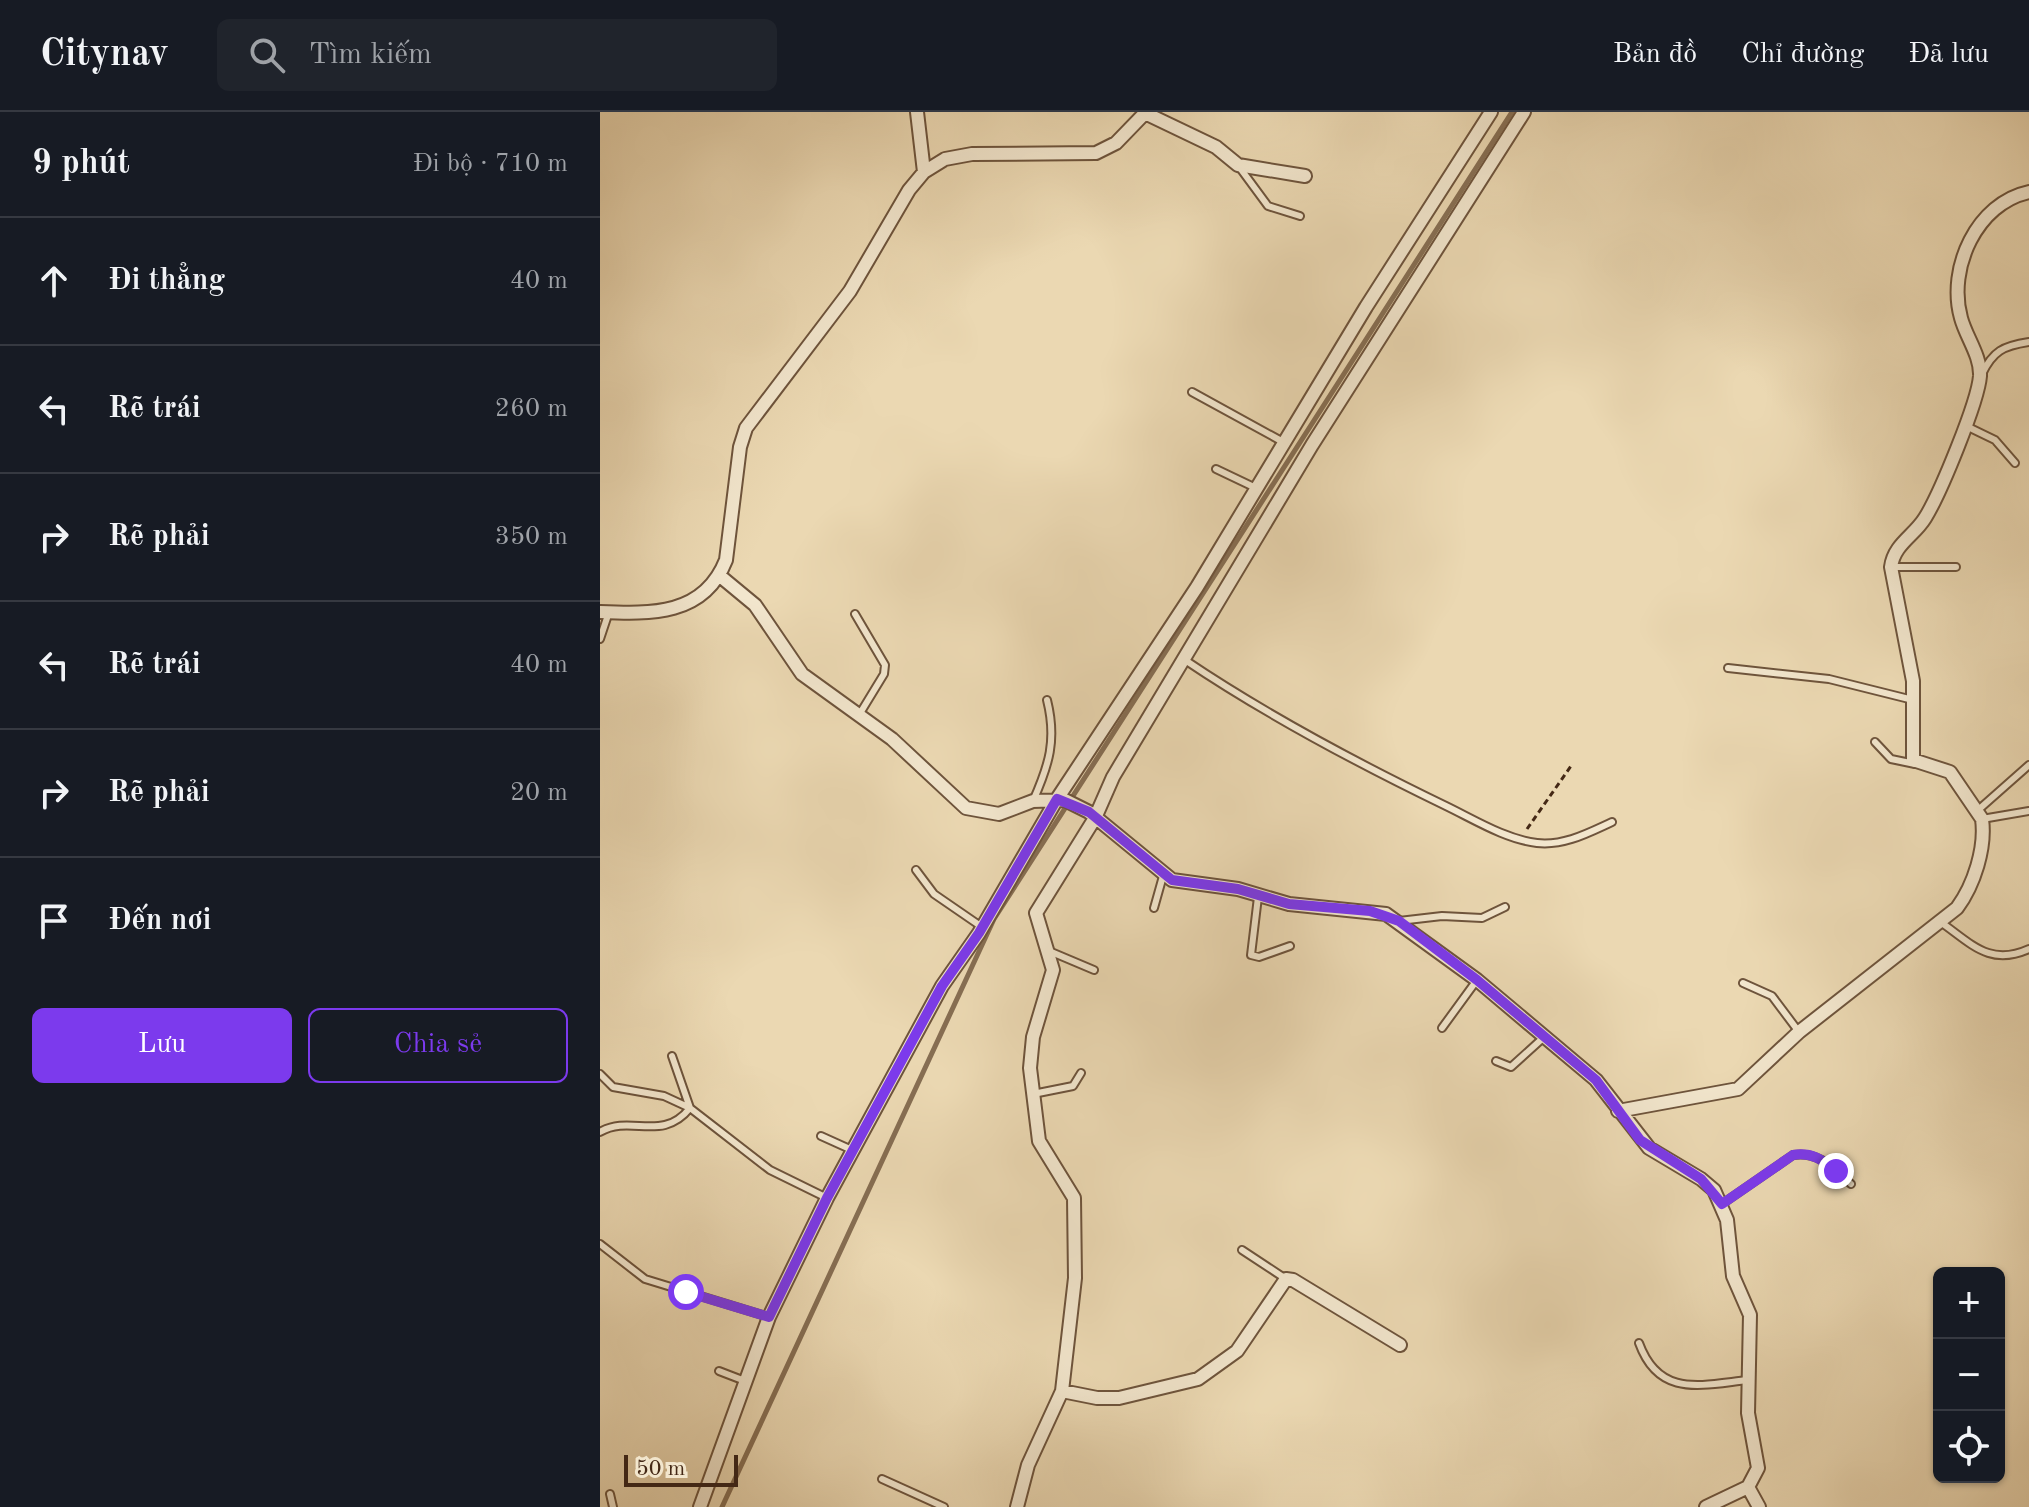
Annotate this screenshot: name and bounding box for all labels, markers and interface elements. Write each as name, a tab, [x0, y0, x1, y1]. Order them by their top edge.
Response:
search box	[217, 19, 777, 91]
icon: search	[245, 33, 289, 77]
text: Citynav	[40, 36, 169, 74]
text: Tìm kiếm	[309, 40, 432, 70]
text: Bản đồ	[1613, 41, 1697, 69]
text: Chỉ đường	[1741, 41, 1864, 69]
text: Đã lưu	[1908, 41, 1989, 69]
text: 9 phút	[32, 147, 130, 181]
text: Đi bộ · 710 m	[413, 151, 568, 177]
icon: ahead	[32, 259, 76, 303]
text: Đi thẳng	[108, 266, 225, 296]
text: 40 m	[510, 268, 568, 294]
icon: left	[32, 387, 76, 431]
text: Rẽ trái	[108, 394, 201, 424]
text: 260 m	[495, 396, 568, 422]
icon: right	[32, 515, 76, 559]
text: Rẽ phải	[108, 522, 210, 552]
text: 350 m	[495, 524, 568, 550]
icon: left	[32, 643, 76, 687]
text: Rẽ trái	[108, 650, 201, 680]
text: 40 m	[510, 652, 568, 678]
icon: right	[32, 771, 76, 815]
text: Rẽ phải	[108, 778, 210, 808]
text: 20 m	[510, 780, 568, 806]
icon: arrive	[32, 899, 76, 943]
text: Đến nơi	[108, 906, 212, 936]
button: Lưu	[32, 1008, 292, 1083]
button: Chia sẻ	[308, 1008, 568, 1083]
route end	[1818, 1153, 1854, 1189]
map controls	[1933, 1267, 2005, 1483]
button: +	[1933, 1267, 2005, 1339]
route start	[668, 1274, 704, 1310]
button: −	[1933, 1339, 2005, 1411]
button: locate	[1933, 1411, 2005, 1483]
scale bar	[624, 1451, 738, 1487]
text: 50 m	[636, 1458, 685, 1480]

